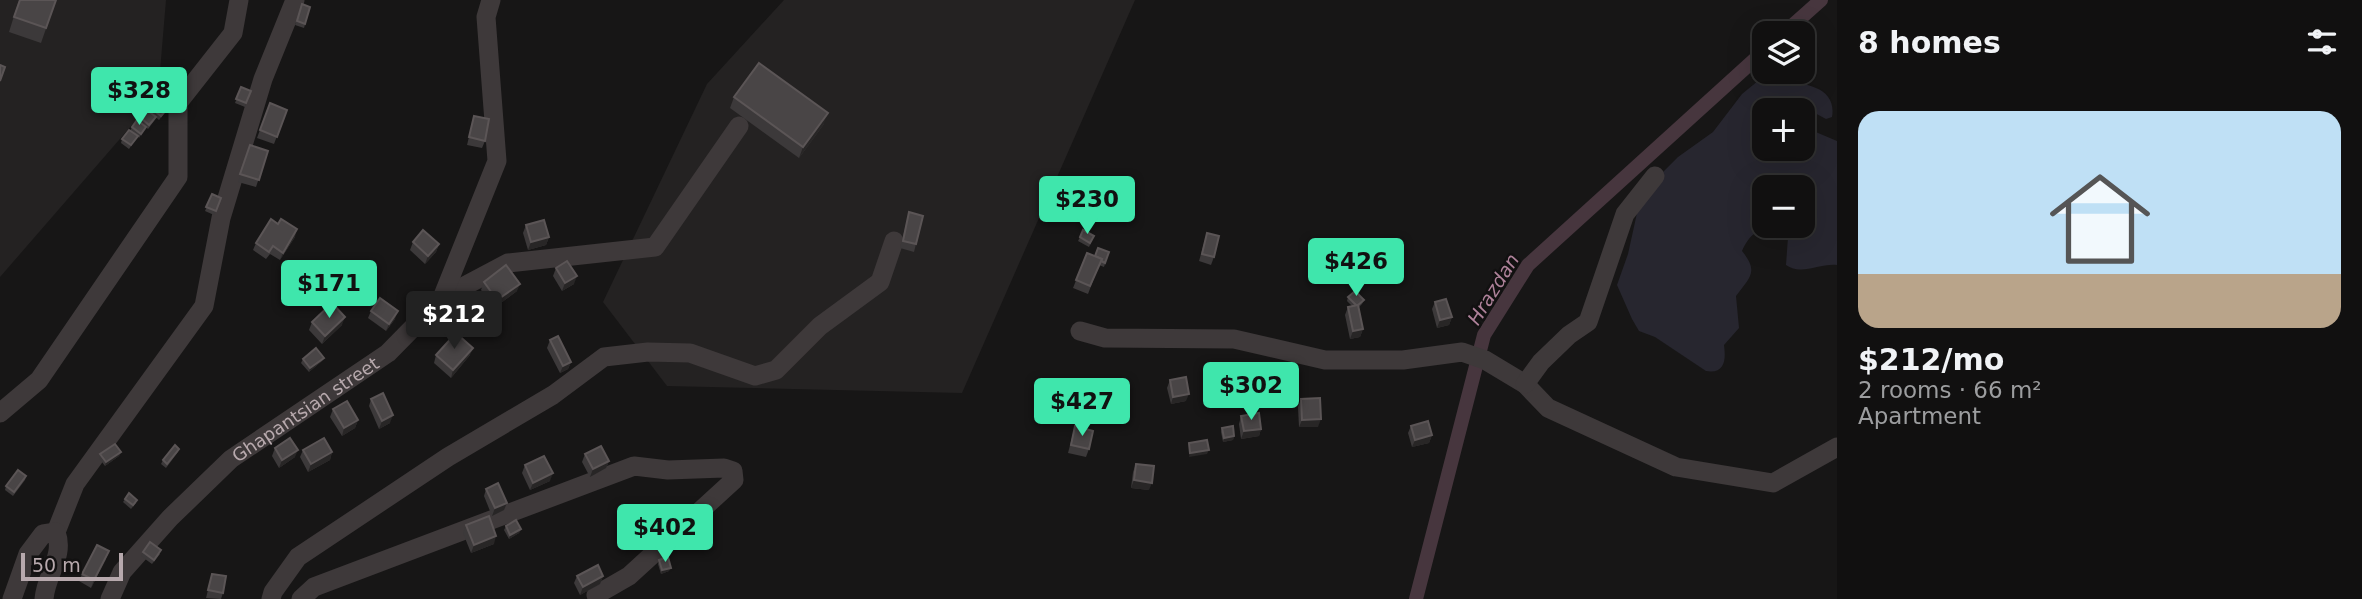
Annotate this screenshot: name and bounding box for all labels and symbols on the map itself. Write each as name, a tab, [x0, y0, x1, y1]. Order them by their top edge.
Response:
pin: $328	[98, 68, 180, 127]
pin: $230	[1046, 176, 1128, 236]
pin: $426	[1315, 238, 1397, 298]
water label: Hrazdan	[1463, 249, 1523, 329]
pin: $171	[288, 260, 370, 320]
pin: $212	[413, 292, 495, 351]
street label: Ghapantsian street	[228, 352, 382, 466]
pin: $302	[1210, 362, 1292, 422]
pin: $427	[1041, 378, 1123, 438]
pin: $402	[624, 504, 706, 564]
scale bar	[21, 550, 122, 582]

